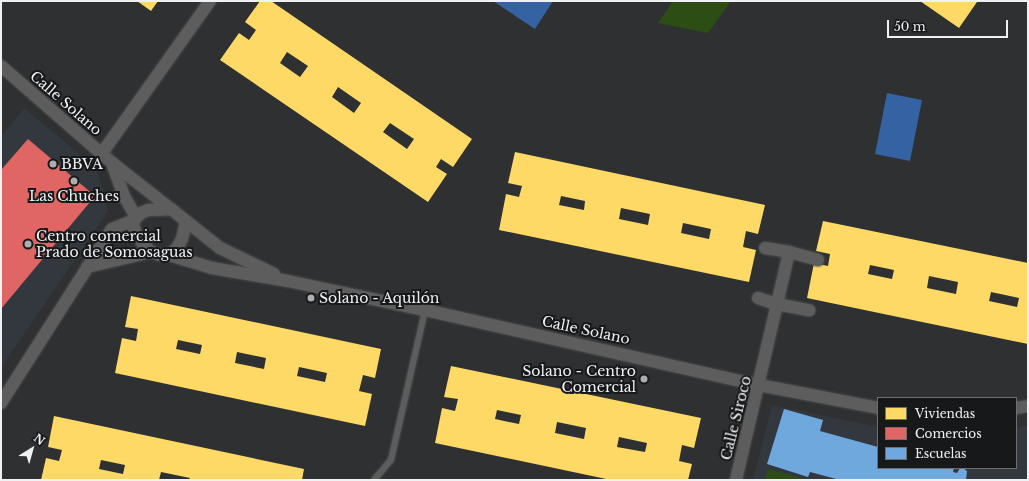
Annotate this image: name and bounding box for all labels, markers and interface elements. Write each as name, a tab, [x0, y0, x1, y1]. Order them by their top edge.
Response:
scale bar	[889, 12, 1010, 38]
text: 50 m	[894, 19, 926, 34]
street label: Calle Solano	[27, 67, 105, 139]
place label: BBVA	[61, 156, 103, 172]
marker: BBVA	[48, 159, 58, 169]
marker: Las Chuches	[69, 176, 79, 186]
place label: Las Chuches	[29, 188, 119, 204]
place label: Centro comercial Prado de Somosaguas	[36, 228, 193, 260]
marker: Centro comercial Prado de Somosaguas	[23, 239, 33, 249]
place label: Solano - Aquilón	[319, 290, 440, 306]
marker: Solano - Aquilón	[306, 293, 316, 303]
street label: Calle Solano	[541, 312, 631, 348]
place label: Solano - Centro Comercial	[522, 363, 636, 396]
marker: Solano - Centro Comercial	[639, 374, 649, 384]
street label: Calle Siroco	[717, 374, 755, 462]
legend	[877, 397, 1017, 469]
text: Viviendas	[915, 406, 975, 421]
text: Comercios	[915, 426, 982, 441]
north arrow	[12, 429, 52, 469]
text: N	[31, 431, 48, 448]
text: Escuelas	[915, 446, 967, 461]

